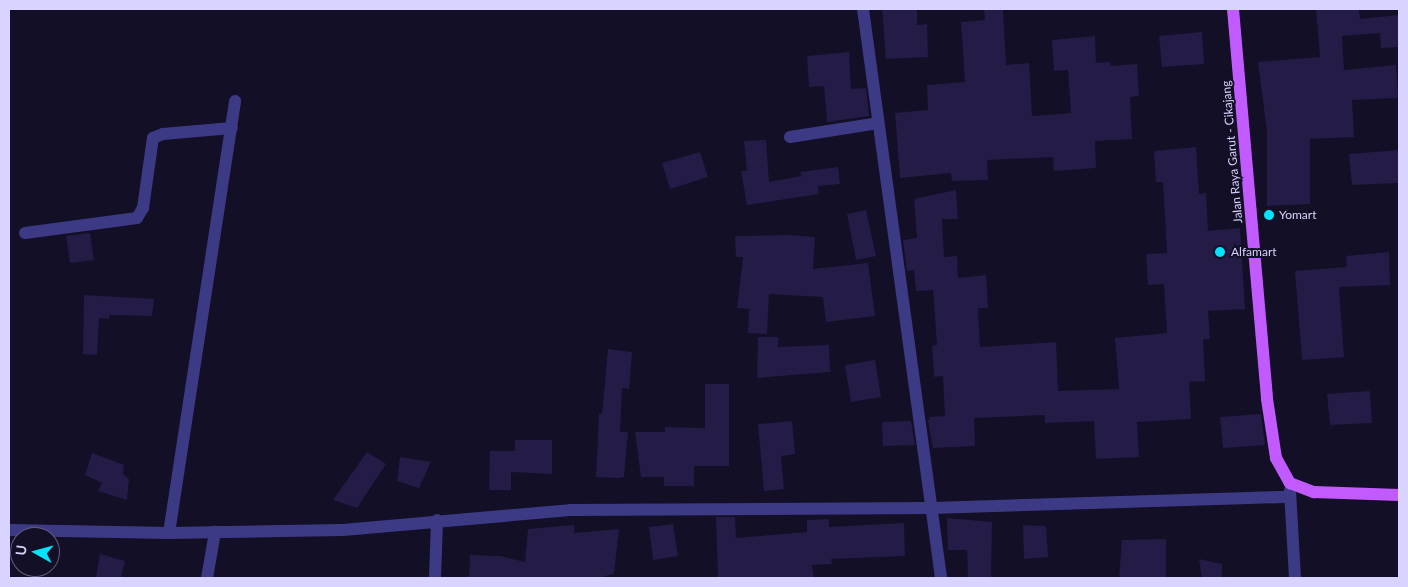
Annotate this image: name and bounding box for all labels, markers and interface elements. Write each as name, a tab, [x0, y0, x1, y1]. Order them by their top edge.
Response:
street label: Jalan Raya Garut - Cikajang	[1219, 80, 1245, 224]
place label: Yomart	[1279, 208, 1316, 222]
marker: Yomart	[1263, 209, 1275, 221]
marker: Alfamart	[1213, 245, 1227, 259]
place label: Alfamart	[1231, 245, 1277, 259]
north arrow	[10, 527, 60, 577]
text: U	[12, 544, 30, 556]

